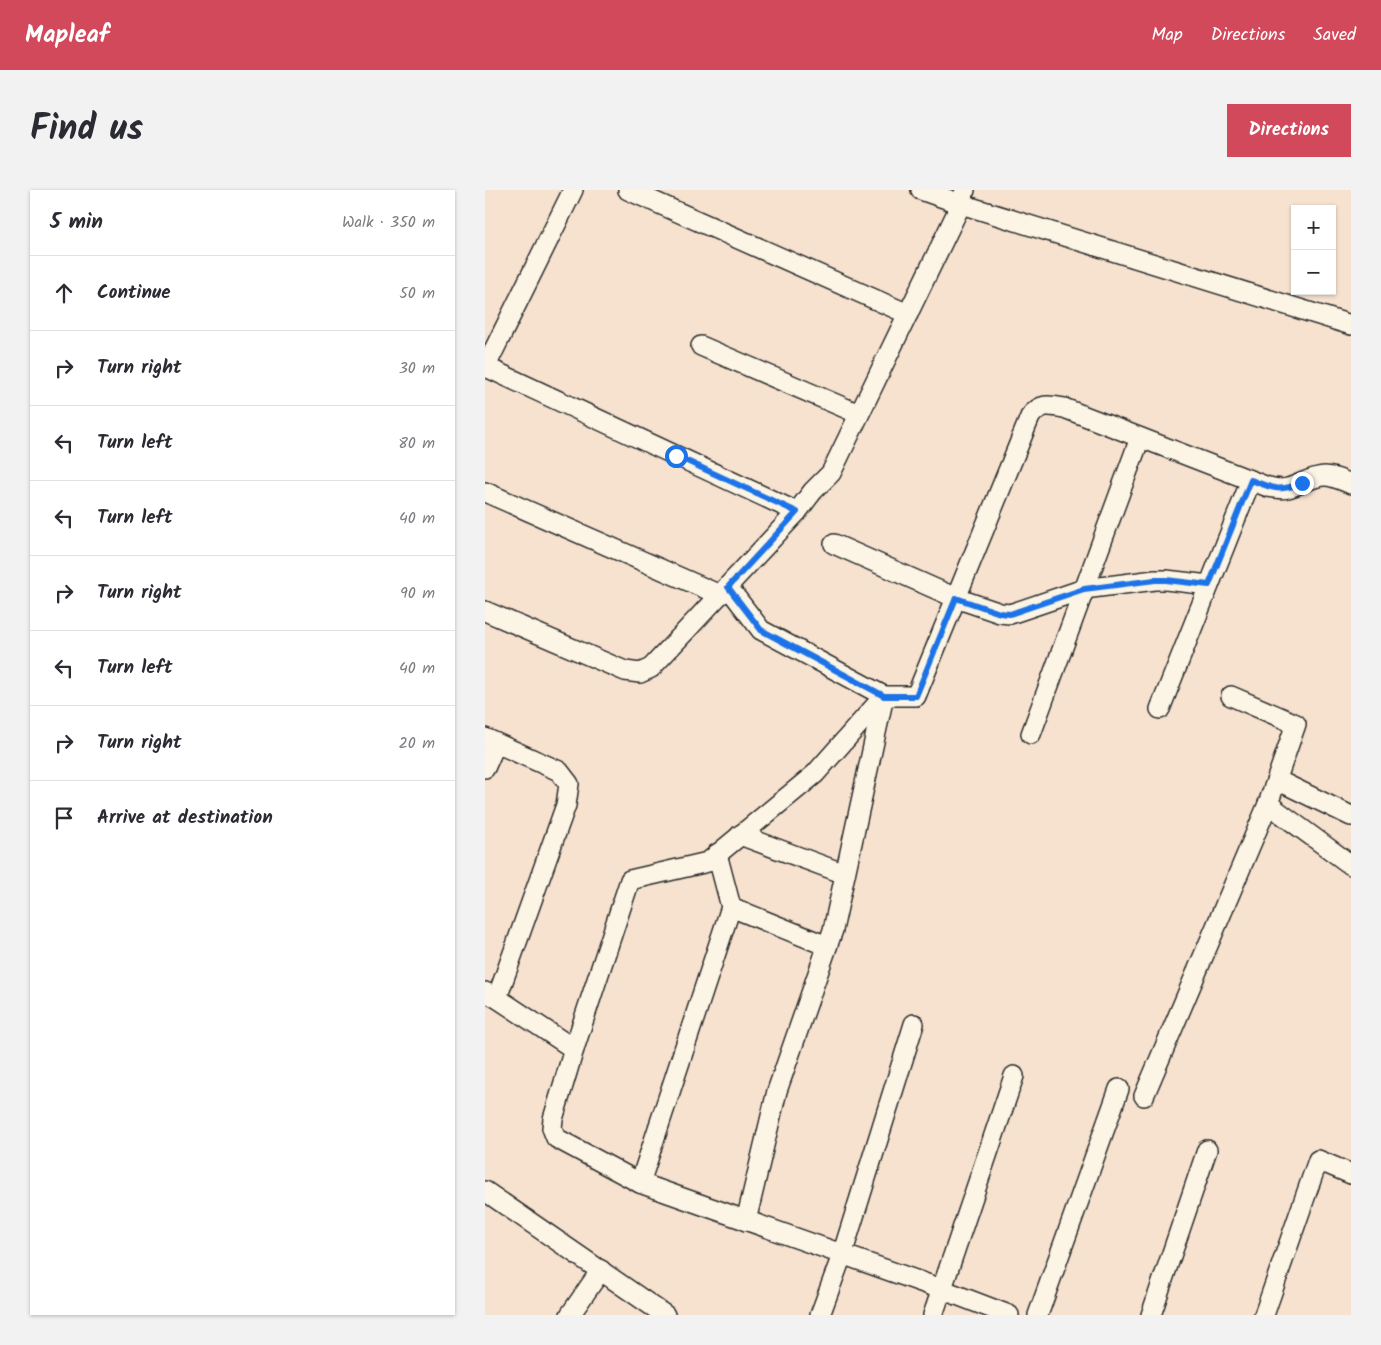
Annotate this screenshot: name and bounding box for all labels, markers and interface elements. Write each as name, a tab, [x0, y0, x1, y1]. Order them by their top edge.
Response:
text: Mapleaf	[25, 16, 109, 55]
text: Map	[1151, 21, 1183, 50]
text: Directions	[1211, 21, 1285, 50]
text: Saved	[1313, 21, 1356, 50]
text: Find us	[30, 102, 143, 158]
button: Directions	[1227, 104, 1351, 157]
map controls	[1291, 205, 1336, 295]
button: +	[1291, 205, 1336, 250]
text: 5 min	[50, 206, 103, 239]
text: Walk · 350 m	[342, 210, 435, 235]
button: −	[1291, 250, 1336, 295]
text: Continue	[97, 278, 170, 308]
icon: ahead	[50, 279, 78, 307]
text: 50 m	[399, 281, 435, 306]
text: Turn right	[97, 353, 182, 383]
icon: right	[50, 354, 78, 382]
text: 30 m	[399, 356, 435, 381]
text: Turn left	[97, 428, 172, 458]
icon: left	[50, 429, 78, 457]
text: 80 m	[398, 431, 435, 456]
route start	[665, 445, 688, 468]
route end	[1291, 472, 1314, 495]
text: Turn left	[97, 503, 172, 533]
icon: left	[50, 504, 78, 532]
text: 40 m	[399, 506, 435, 531]
text: Turn right	[97, 578, 182, 608]
icon: right	[50, 579, 78, 607]
text: 90 m	[400, 581, 435, 606]
text: Turn left	[97, 653, 172, 683]
icon: left	[50, 654, 78, 682]
text: 40 m	[399, 656, 435, 681]
text: Turn right	[97, 728, 182, 758]
icon: right	[50, 729, 78, 757]
text: 20 m	[399, 731, 435, 756]
text: Arrive at destination	[97, 803, 273, 833]
icon: arrive	[50, 804, 78, 832]

